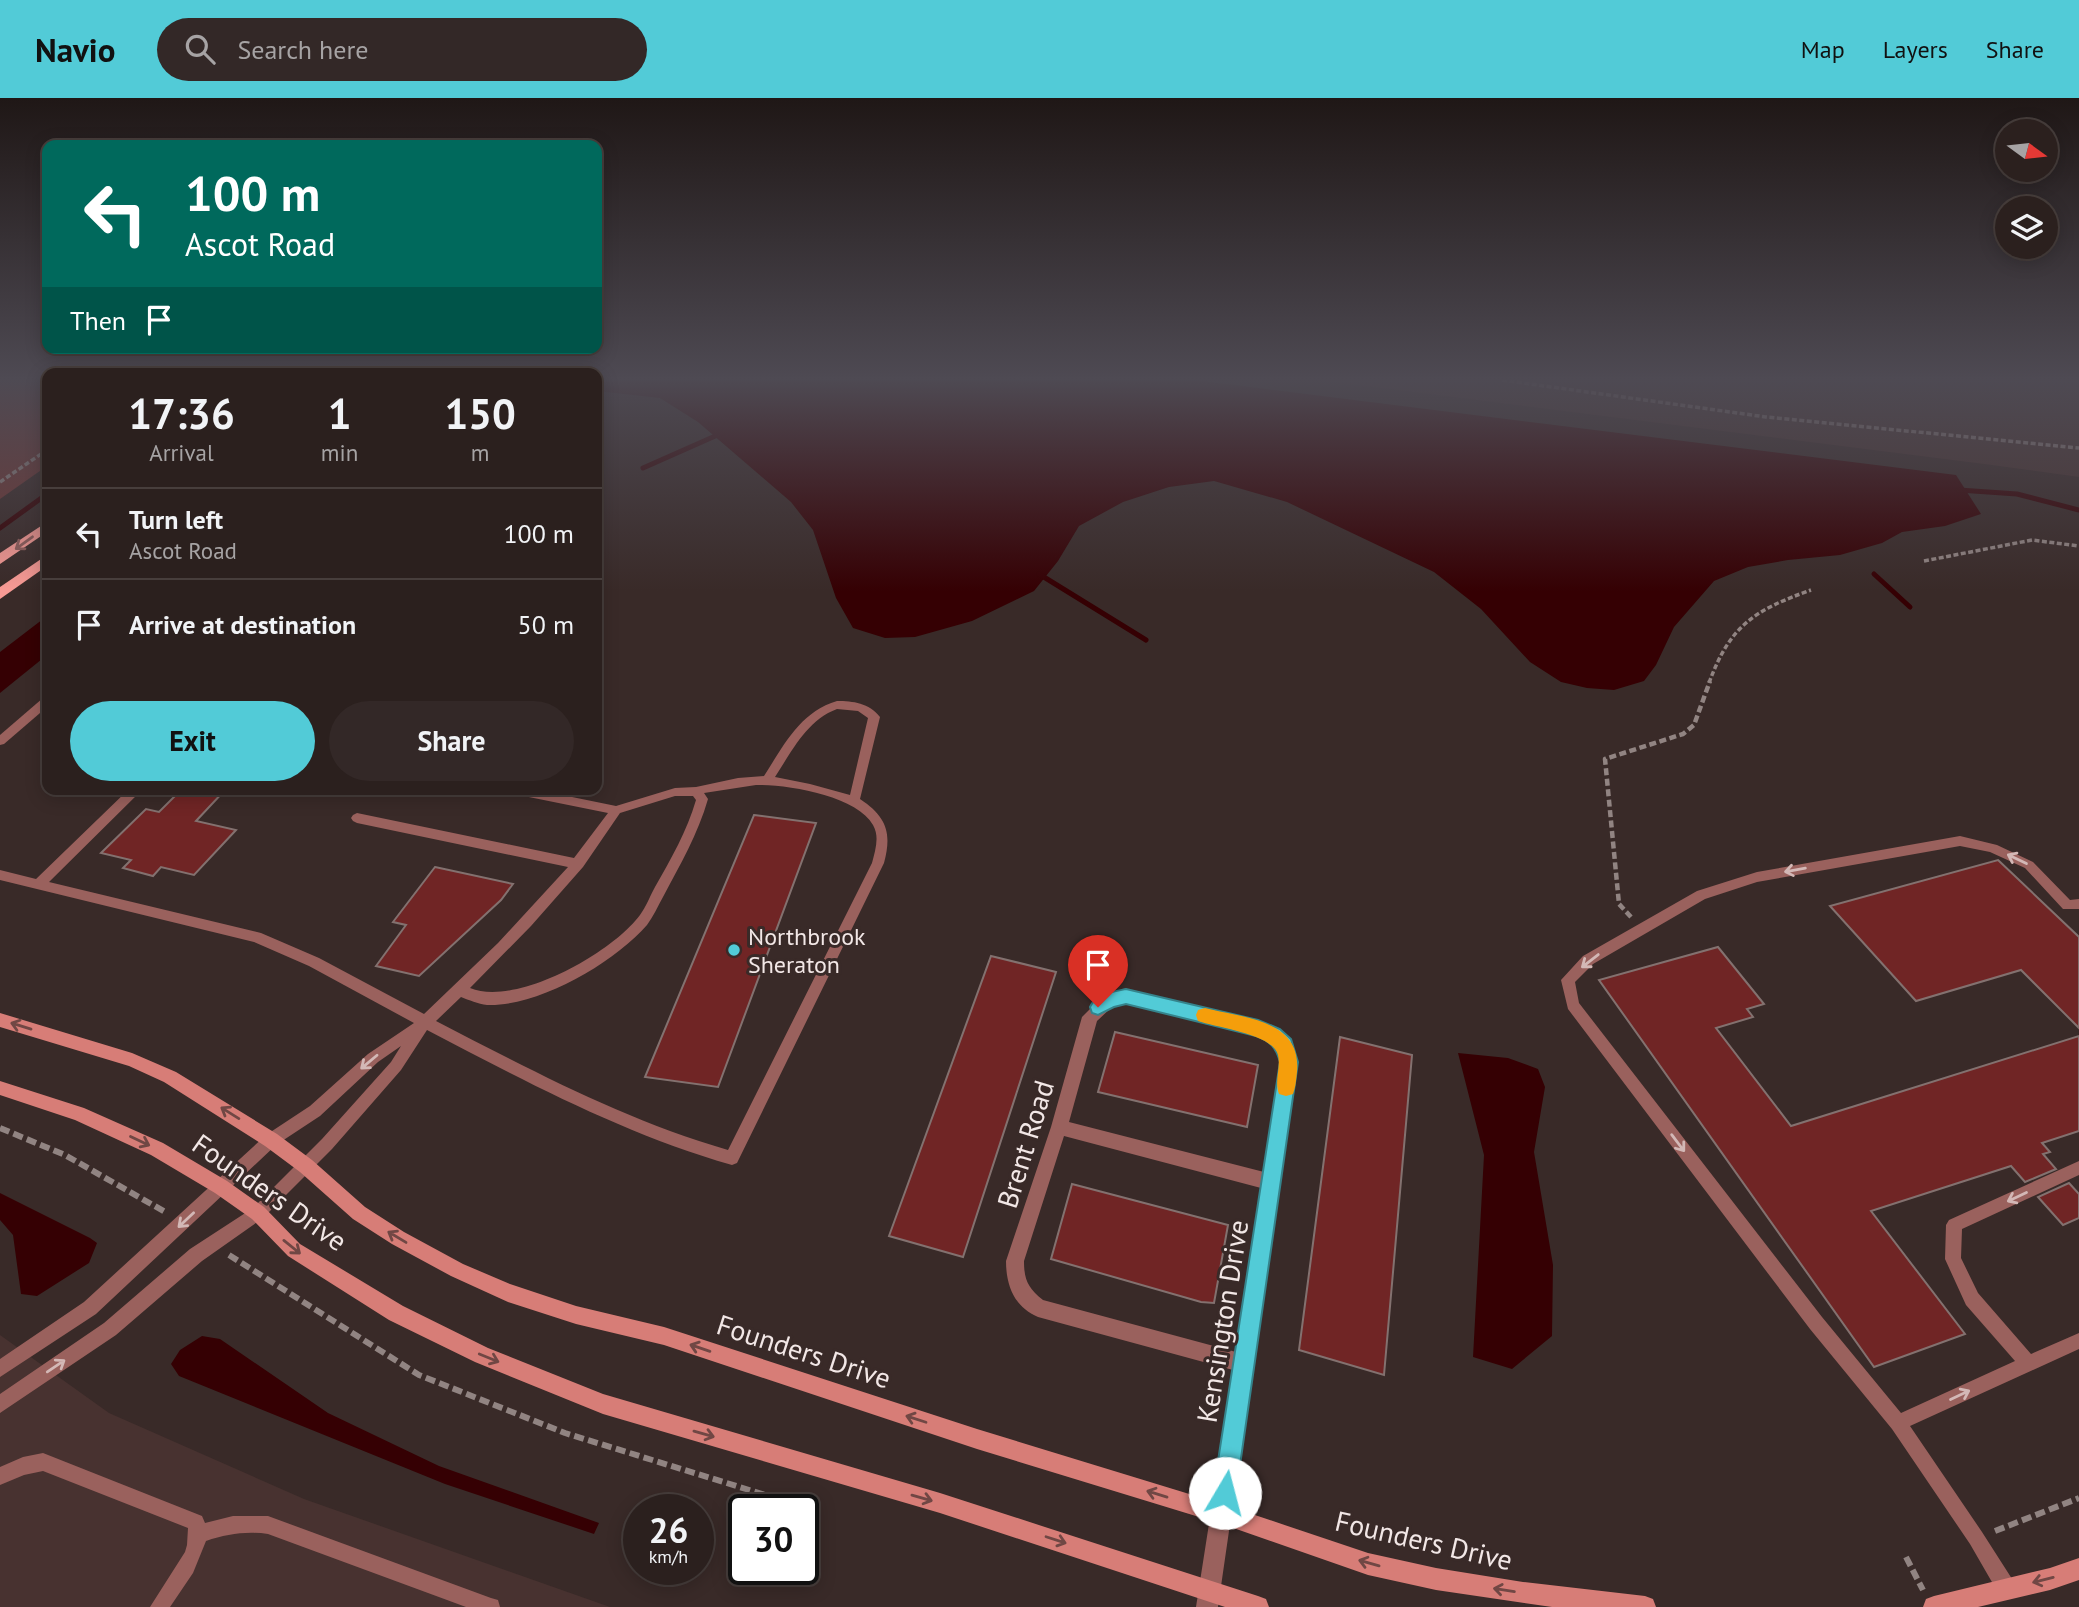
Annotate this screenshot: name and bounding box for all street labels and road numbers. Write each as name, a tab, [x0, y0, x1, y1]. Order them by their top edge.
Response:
street label: Brent Road	[988, 1076, 1062, 1212]
street label: Founders Drive	[185, 1125, 355, 1259]
street label: Kensington Drive	[1188, 1217, 1256, 1425]
street label: Founders Drive	[712, 1305, 896, 1397]
street label: Founders Drive	[1332, 1502, 1516, 1578]

